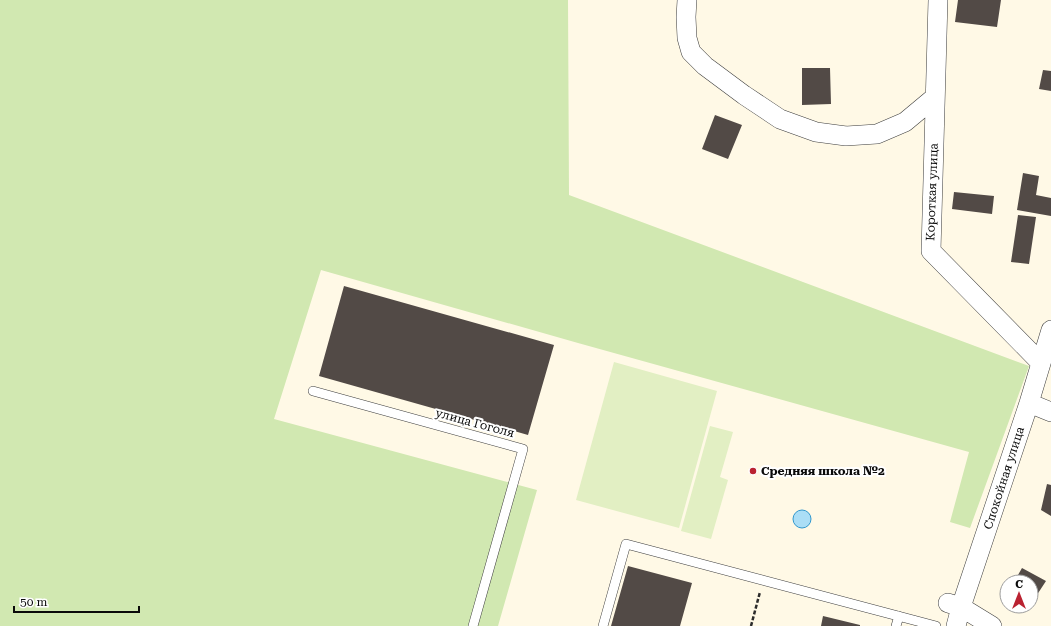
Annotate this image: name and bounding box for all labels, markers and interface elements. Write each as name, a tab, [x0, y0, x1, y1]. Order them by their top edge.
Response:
street label: Короткая улица	[923, 142, 941, 241]
street label: улица Гоголя	[434, 406, 516, 440]
street label: Спокойная улица	[981, 424, 1027, 531]
place label: Средняя школа №2	[761, 464, 885, 478]
marker: Средняя школа №2	[748, 466, 758, 476]
north arrow	[999, 574, 1039, 614]
text: С	[1015, 578, 1023, 591]
scale bar	[14, 588, 139, 614]
text: 50 m	[20, 595, 47, 609]

